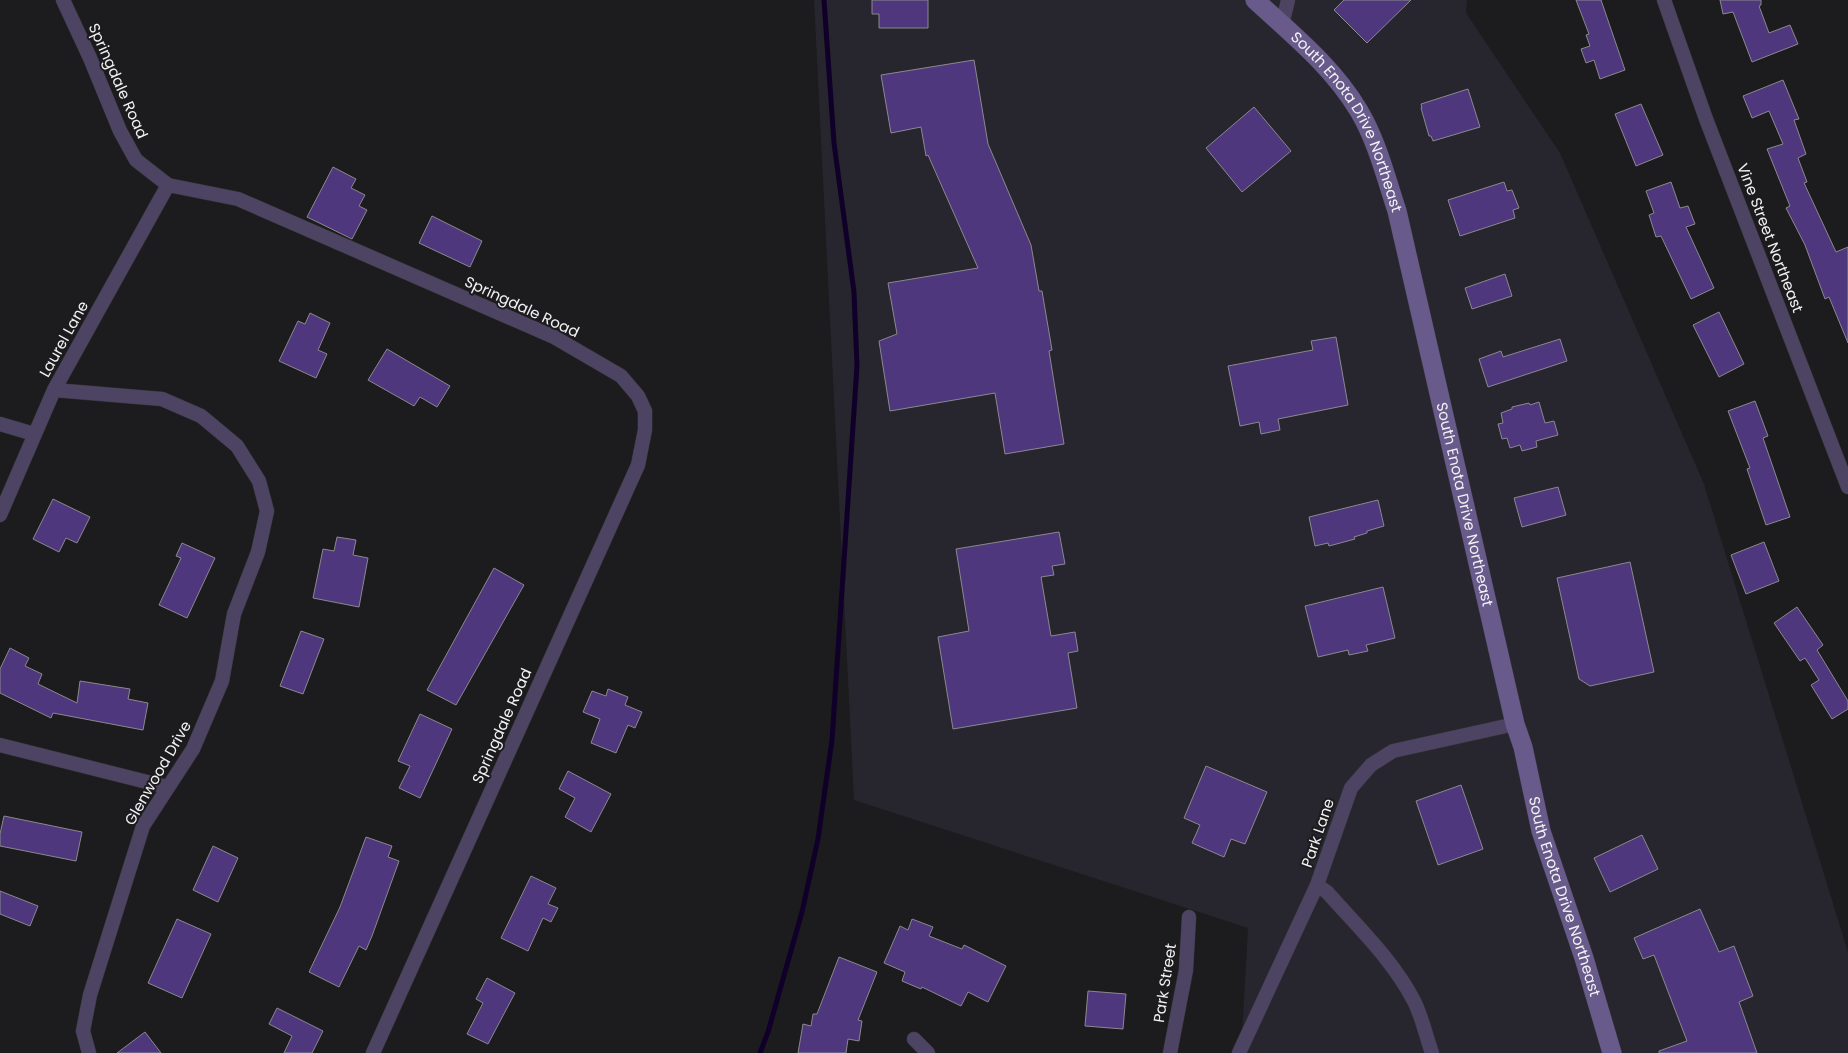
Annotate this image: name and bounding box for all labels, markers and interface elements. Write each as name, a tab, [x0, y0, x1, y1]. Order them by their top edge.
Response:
street label: Springdale Road	[84, 20, 153, 142]
street label: South Enota Drive Northeast	[1286, 27, 1408, 215]
street label: Vine Street Northeast	[1732, 160, 1809, 315]
street label: Springdale Road	[461, 271, 583, 342]
street label: Laurel Lane	[34, 297, 93, 381]
street label: South Enota Drive Northeast	[1431, 400, 1499, 608]
street label: Springdale Road	[467, 665, 536, 787]
street label: Glenwood Drive	[119, 717, 196, 829]
street label: South Enota Drive Northeast	[1524, 794, 1606, 999]
street label: Park Lane	[1296, 796, 1339, 870]
street label: Park Street	[1148, 942, 1181, 1024]

